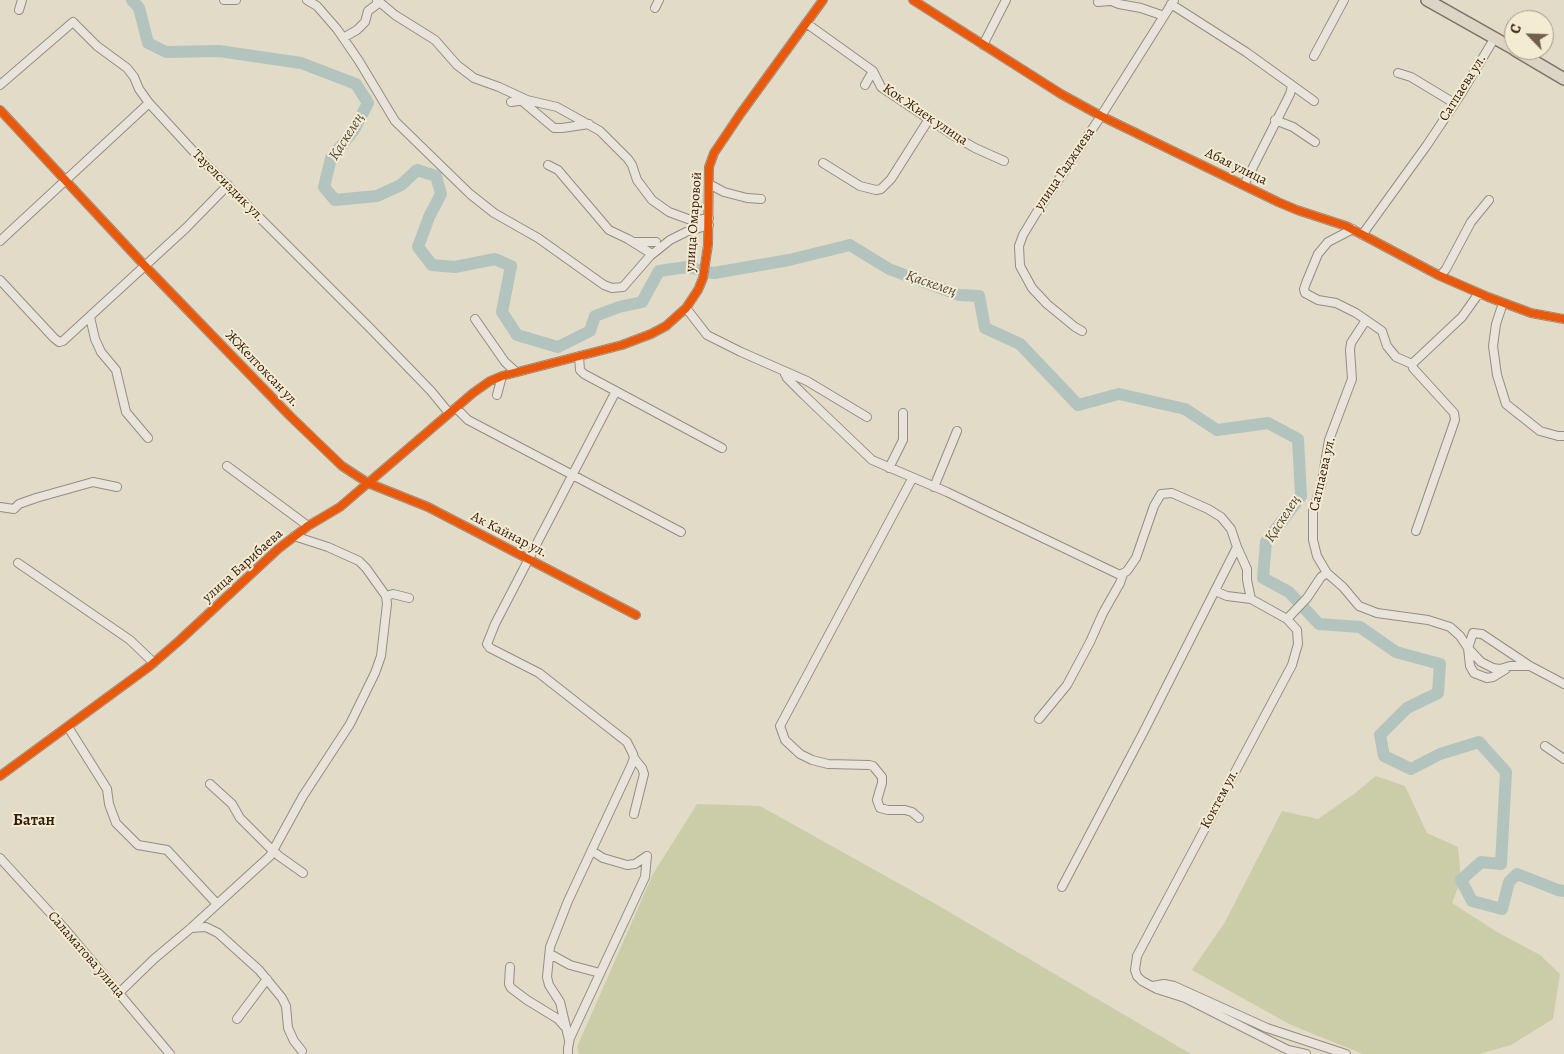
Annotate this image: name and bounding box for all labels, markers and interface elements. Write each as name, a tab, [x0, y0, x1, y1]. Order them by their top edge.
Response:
north arrow	[1504, 10, 1554, 60]
text: С	[1505, 21, 1526, 37]
street label: Сатпаева ул.	[1436, 51, 1490, 125]
street label: Кок Жиек улица	[879, 80, 971, 150]
water label: Қаскелең	[326, 110, 368, 164]
street label: улица Гаджиева	[1031, 124, 1099, 214]
street label: Абая улица	[1202, 145, 1270, 189]
street label: Тауелсиздик ул.	[188, 146, 268, 226]
street label: улица Омаровой	[682, 171, 706, 273]
water label: Қаскелең	[903, 267, 959, 301]
street label: ЖЖелтоксан ул.	[221, 327, 303, 411]
street label: Сатпаева ул.	[1306, 435, 1340, 513]
water label: Қаскелең	[1261, 492, 1305, 546]
street label: Ак Кайнар ул.	[468, 509, 550, 561]
street label: улица Барибаева	[199, 526, 287, 606]
street label: Коктем ул.	[1197, 766, 1243, 832]
district label: Батан	[13, 811, 55, 831]
street label: Саламатова улица	[44, 908, 128, 1002]

